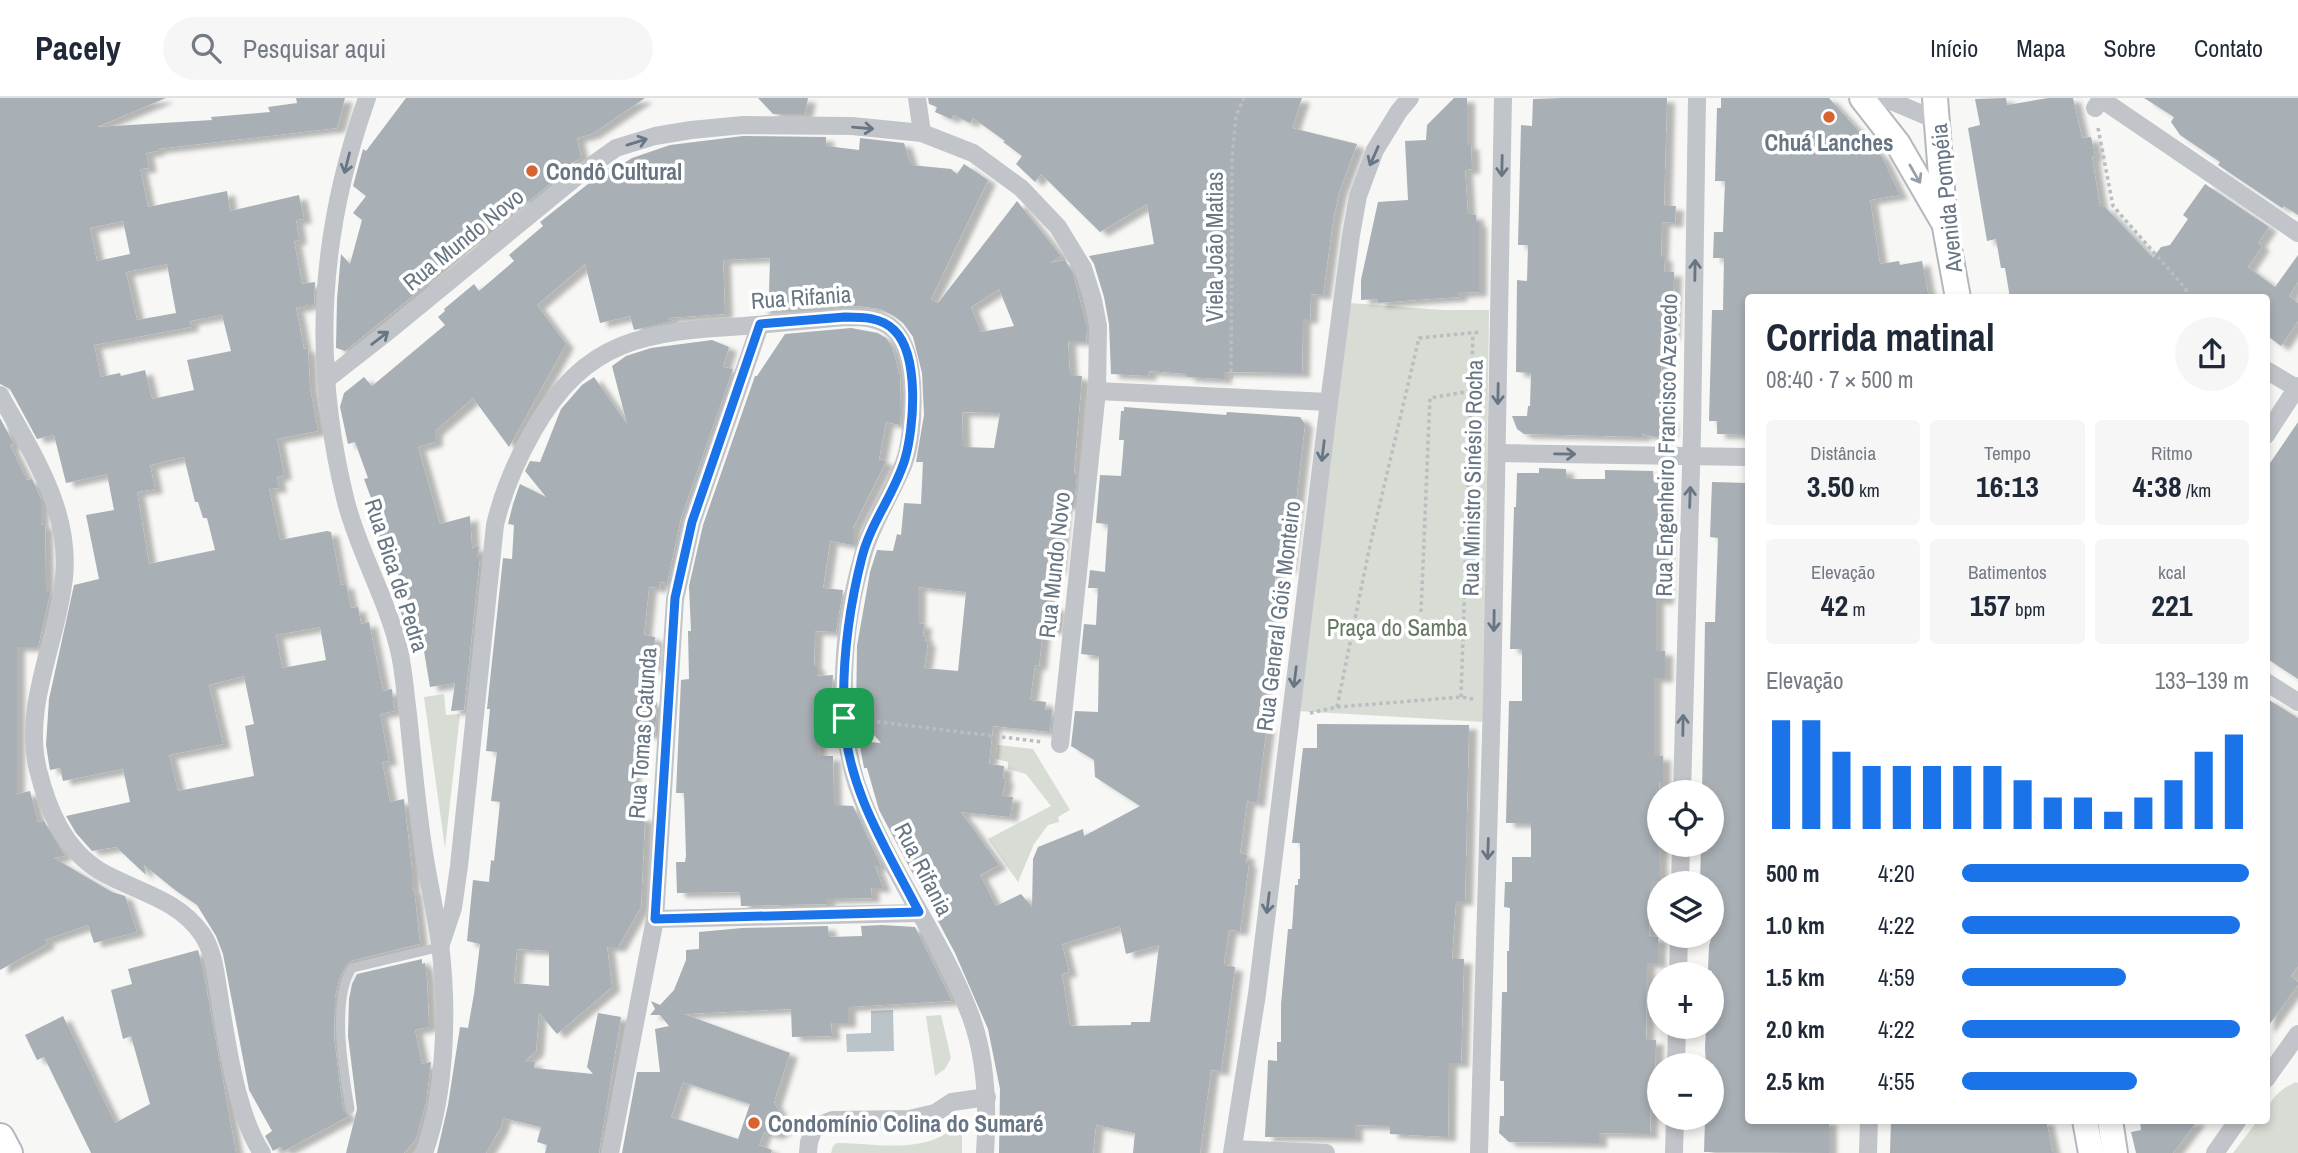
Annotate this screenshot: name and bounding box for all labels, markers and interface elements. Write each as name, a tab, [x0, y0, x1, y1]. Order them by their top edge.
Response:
search box	[163, 17, 653, 80]
text: Pacely	[35, 26, 121, 70]
icon: search	[187, 29, 225, 67]
text: Pesquisar aqui	[243, 31, 386, 66]
text: Início	[1930, 32, 1978, 64]
text: Mapa	[2016, 32, 2066, 64]
text: Sobre	[2104, 32, 2156, 64]
text: Contato	[2194, 32, 2263, 64]
marker: Chuá Lanches	[1821, 109, 1837, 125]
one-way arrow	[851, 121, 874, 134]
street label: Avenida Pompéia	[1923, 121, 1969, 275]
place label: Chuá Lanches	[1765, 127, 1893, 158]
one-way arrow	[626, 134, 648, 147]
one-way arrow	[1367, 144, 1380, 166]
one-way arrow	[340, 151, 353, 174]
one-way arrow	[1495, 154, 1509, 177]
place label: Condô Cultural	[546, 156, 682, 187]
marker: Condô Cultural	[524, 163, 540, 179]
one-way arrow	[1908, 163, 1922, 183]
street label: Viela João Matias	[1199, 172, 1230, 322]
street label: Rua Mundo Novo	[396, 181, 530, 297]
one-way arrow	[1688, 258, 1702, 281]
street label: Rua Rifania	[750, 278, 853, 316]
street label: Rua Engenheiro Francisco Azevedo	[1648, 293, 1684, 597]
text: Corrida matinal	[1766, 312, 1995, 363]
button: share	[2175, 317, 2249, 391]
one-way arrow	[370, 331, 388, 346]
street label: Rua Ministro Sinésio Rocha	[1454, 359, 1490, 597]
text: 08:40 · 7 × 500 m	[1766, 364, 1913, 395]
one-way arrow	[1491, 382, 1505, 405]
one-way arrow	[1316, 439, 1329, 462]
text: Distância	[1810, 440, 1876, 466]
text: Tempo	[1984, 440, 2031, 466]
text: Ritmo	[2151, 440, 2193, 466]
one-way arrow	[1553, 447, 1576, 461]
text: 3.50	[1807, 466, 1855, 506]
text: 16:13	[1976, 466, 2039, 506]
text: 4:38	[2132, 466, 2182, 506]
text: km	[1855, 477, 1880, 503]
text: /km	[2182, 477, 2211, 503]
one-way arrow	[1683, 486, 1697, 509]
street label: Rua Mundo Novo	[1031, 490, 1077, 640]
street label: Rua Bica de Pedra	[358, 494, 437, 656]
street label: Rua General Góis Monteiro	[1248, 499, 1308, 733]
text: Elevação	[1811, 559, 1875, 585]
text: Batimentos	[1968, 559, 2047, 585]
text: kcal	[2158, 559, 2186, 585]
text: 42	[1821, 585, 1848, 625]
text: 157	[1970, 585, 2011, 625]
text: 221	[2151, 585, 2192, 625]
text: m	[1848, 596, 1866, 622]
text: bpm	[2011, 596, 2045, 622]
one-way arrow	[1487, 609, 1501, 632]
park label: Praça do Samba	[1327, 612, 1468, 643]
street label: Rua Tomas Catunda	[621, 646, 663, 820]
one-way arrow	[1289, 665, 1302, 688]
text: Elevação	[1766, 665, 1844, 696]
text: 133–139 m	[2155, 665, 2249, 696]
pin	[814, 688, 874, 748]
icon: arrive	[825, 699, 863, 737]
one-way arrow	[1677, 713, 1690, 736]
map controls	[1647, 780, 1724, 1130]
button: locate	[1647, 780, 1724, 857]
street label: Rua Rifania	[887, 817, 961, 921]
one-way arrow	[1481, 837, 1495, 860]
text: 500 m	[1766, 858, 1819, 889]
text: 4:20	[1878, 858, 1915, 889]
button: layers	[1647, 871, 1724, 948]
one-way arrow	[1261, 891, 1274, 914]
text: 1.0 km	[1766, 910, 1825, 941]
text: 4:22	[1878, 910, 1915, 941]
button: +	[1647, 962, 1724, 1039]
text: 1.5 km	[1766, 962, 1825, 993]
text: 4:59	[1878, 962, 1915, 993]
text: 2.0 km	[1766, 1014, 1825, 1045]
text: 4:22	[1878, 1014, 1915, 1045]
button: −	[1647, 1053, 1724, 1130]
text: 2.5 km	[1766, 1066, 1825, 1097]
text: 4:55	[1878, 1066, 1915, 1097]
place label: Condomínio Colina do Sumaré	[768, 1108, 1044, 1139]
marker: Condomínio Colina do Sumaré	[746, 1115, 762, 1131]

